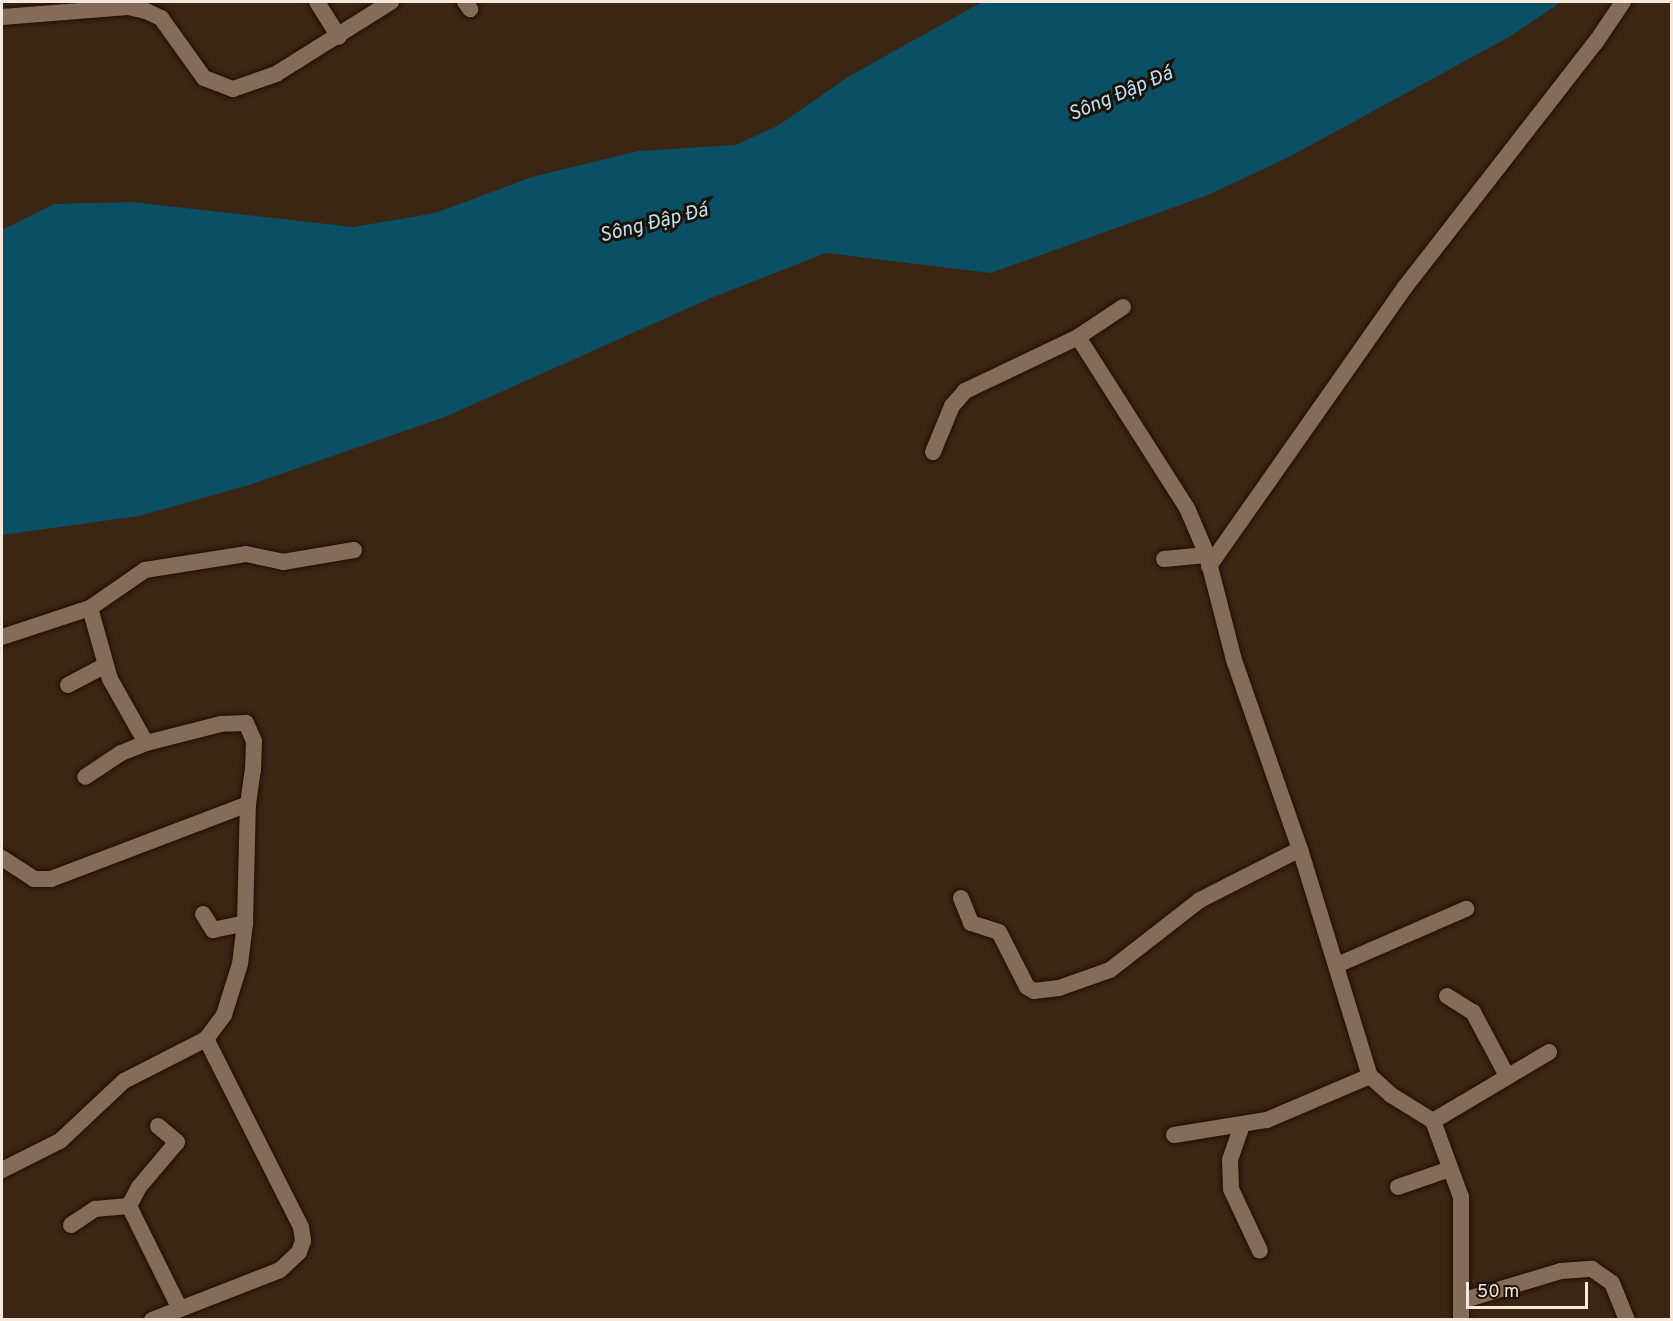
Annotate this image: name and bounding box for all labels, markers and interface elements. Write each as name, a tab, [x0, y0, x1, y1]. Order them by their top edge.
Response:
water label: Sông Đập Đá	[1065, 62, 1177, 128]
water label: Sông Đập Đá	[597, 199, 711, 249]
scale bar	[1469, 1270, 1590, 1308]
text: 50 m	[1477, 1281, 1519, 1304]

